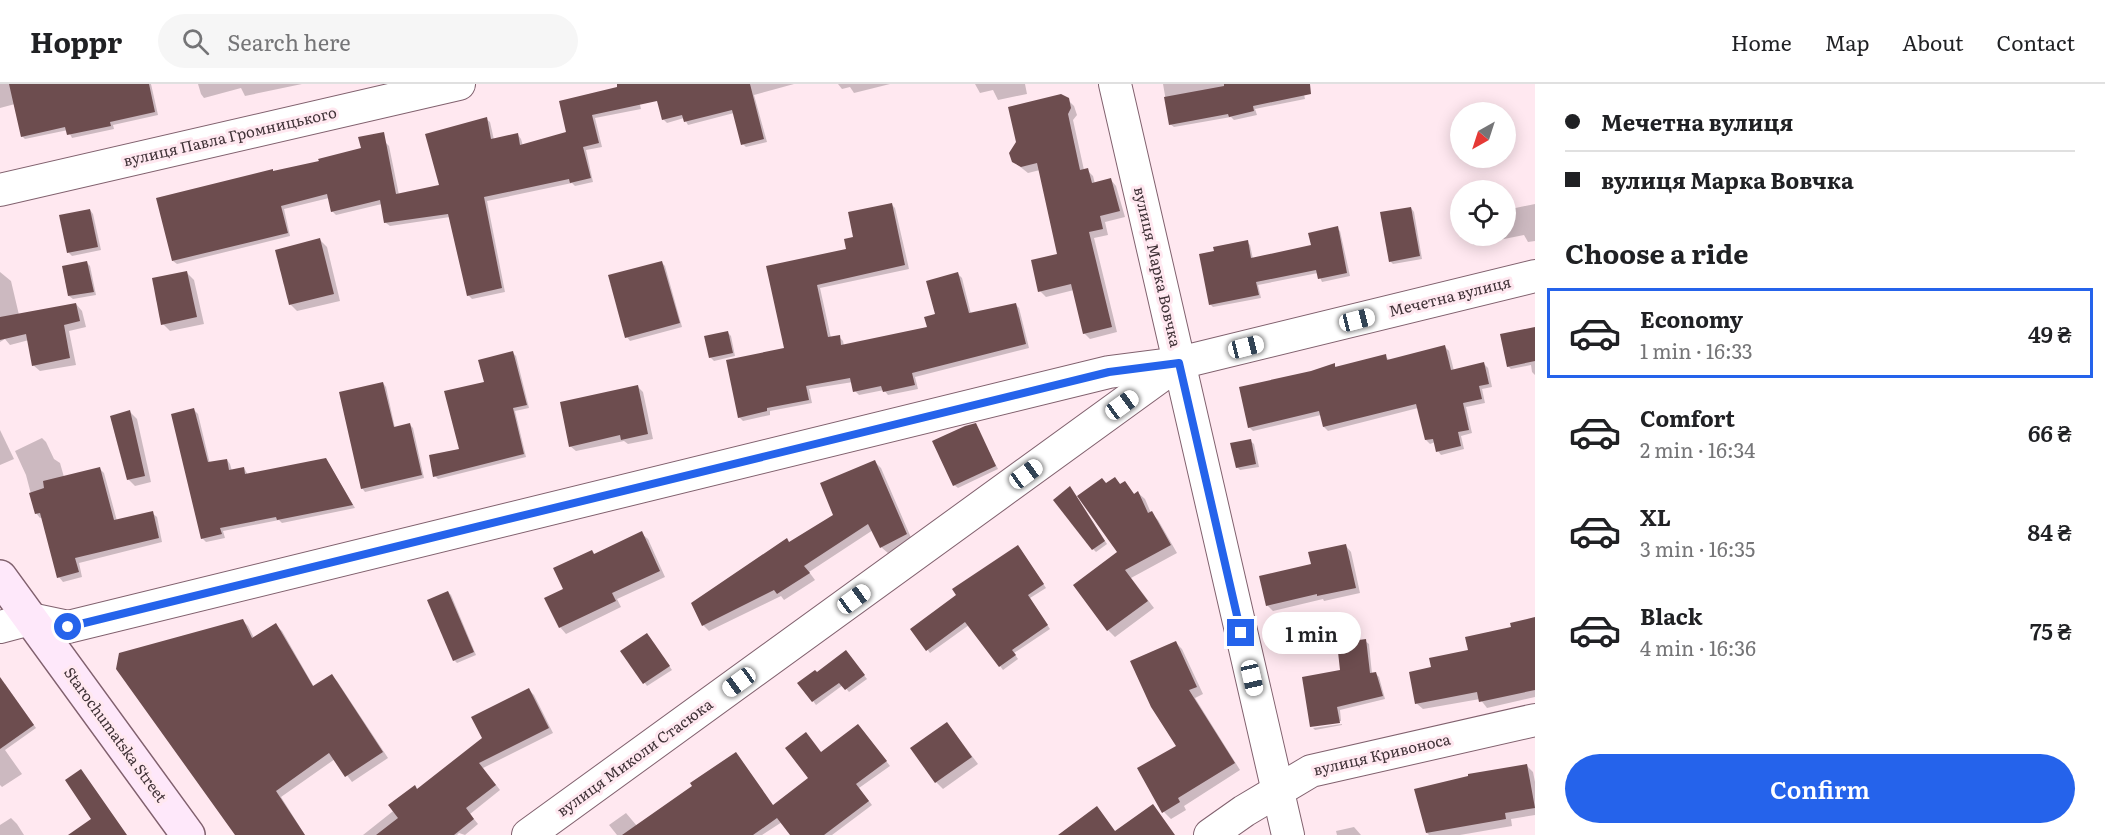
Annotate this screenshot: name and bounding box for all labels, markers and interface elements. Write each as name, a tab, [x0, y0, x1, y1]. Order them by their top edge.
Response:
search box	[158, 14, 578, 68]
text: Hoppr	[30, 20, 122, 62]
icon: search	[179, 25, 212, 58]
text: Search here	[227, 25, 351, 58]
text: Home	[1731, 26, 1792, 57]
text: Map	[1825, 26, 1869, 57]
text: About	[1902, 26, 1964, 57]
text: Contact	[1997, 26, 2075, 57]
street label: вулиця Павла Громницького	[121, 100, 339, 171]
north arrow	[1450, 102, 1516, 168]
map controls	[1450, 102, 1516, 246]
text: Мечетна вулиця	[1601, 105, 1793, 138]
text: вулиця Марка Вовчка	[1601, 163, 1854, 196]
button: locate	[1450, 180, 1516, 246]
street label: вулиця Марка Вовчка	[1129, 184, 1188, 350]
text: Choose a ride	[1565, 232, 1748, 272]
street label: Мечетна вулиця	[1386, 269, 1513, 322]
text: Economy	[1640, 302, 1743, 335]
icon: car	[1568, 306, 1622, 360]
car	[1337, 307, 1377, 333]
text: 49 ₴	[2028, 317, 2072, 350]
car	[1226, 334, 1266, 360]
text: 1 min · 16:33	[1640, 335, 1753, 365]
car	[1102, 387, 1142, 423]
text: Comfort	[1640, 401, 1735, 434]
icon: car	[1568, 405, 1622, 459]
text: 66 ₴	[2028, 416, 2072, 449]
text: 2 min · 16:34	[1640, 434, 1755, 464]
car	[1006, 456, 1046, 492]
text: XL	[1640, 500, 1671, 533]
icon: car	[1568, 504, 1622, 558]
text: 84 ₴	[2028, 515, 2072, 548]
text: 3 min · 16:35	[1640, 533, 1755, 563]
car	[834, 581, 874, 617]
text: Black	[1640, 599, 1702, 632]
icon: car	[1568, 603, 1622, 657]
callout: 1 min	[1262, 612, 1361, 654]
route start	[54, 613, 81, 640]
text: 75 ₴	[2030, 614, 2072, 647]
text: 1 min	[1285, 618, 1338, 648]
route end	[1227, 619, 1254, 646]
text: 4 min · 16:36	[1640, 632, 1756, 662]
car	[1239, 658, 1265, 698]
street label: Starochumatska Street	[59, 662, 173, 807]
car	[719, 664, 759, 700]
street label: вулиця Миколи Стасюка	[551, 692, 718, 821]
street label: вулиця Кривоноса	[1311, 726, 1454, 781]
button: Confirm	[1565, 754, 2075, 823]

